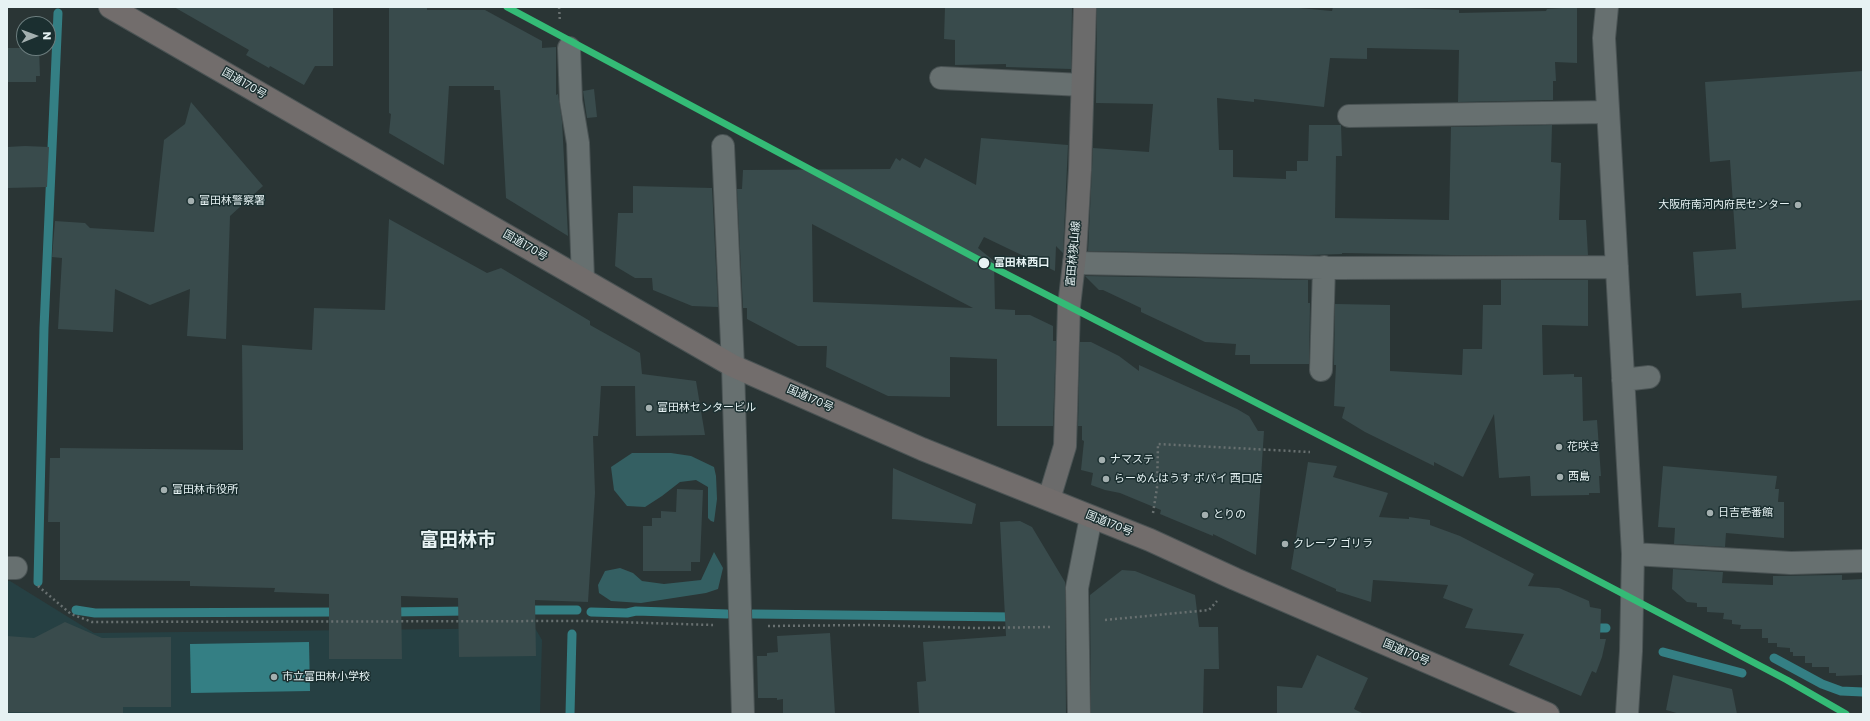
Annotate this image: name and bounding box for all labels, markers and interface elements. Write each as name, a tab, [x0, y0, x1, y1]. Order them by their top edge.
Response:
north arrow	[16, 16, 56, 56]
text: N	[39, 32, 55, 40]
street label: 国道170号	[219, 66, 269, 102]
place label: 富田林警察署	[199, 194, 265, 208]
marker: 富田林警察署	[186, 196, 196, 206]
place label: 大阪府南河内府民センター	[1658, 198, 1790, 212]
marker: 大阪府南河内府民センター	[1793, 200, 1803, 210]
street label: 富田林狭山線	[1065, 221, 1083, 287]
street label: 国道170号	[500, 228, 550, 264]
marker: 富田林西口	[977, 256, 991, 270]
place label: 富田林西口	[994, 256, 1049, 270]
street label: 国道170号	[785, 383, 835, 415]
place label: 富田林センタービル	[657, 401, 756, 415]
marker: 富田林センタービル	[644, 403, 654, 413]
place label: 花咲き	[1567, 440, 1600, 454]
marker: 花咲き	[1554, 442, 1564, 452]
place label: ナマステ	[1110, 453, 1154, 467]
marker: ナマステ	[1097, 455, 1107, 465]
place label: 西島	[1568, 470, 1590, 484]
place label: らーめんはうす ポパイ 西口店	[1114, 472, 1263, 486]
marker: 西島	[1555, 472, 1565, 482]
marker: らーめんはうす ポパイ 西口店	[1101, 474, 1111, 484]
place label: 富田林市役所	[172, 483, 238, 497]
marker: 富田林市役所	[159, 485, 169, 495]
place label: 日吉壱番館	[1718, 506, 1773, 520]
place label: とりの	[1213, 508, 1246, 522]
marker: 日吉壱番館	[1705, 508, 1715, 518]
street label: 国道170号	[1084, 509, 1134, 539]
marker: とりの	[1200, 510, 1210, 520]
district label: 富田林市	[420, 530, 496, 552]
place label: クレープ ゴリラ	[1293, 537, 1373, 551]
marker: クレープ ゴリラ	[1280, 539, 1290, 549]
street label: 国道170号	[1381, 637, 1431, 669]
place label: 市立富田林小学校	[282, 670, 370, 684]
marker: 市立富田林小学校	[269, 672, 279, 682]

